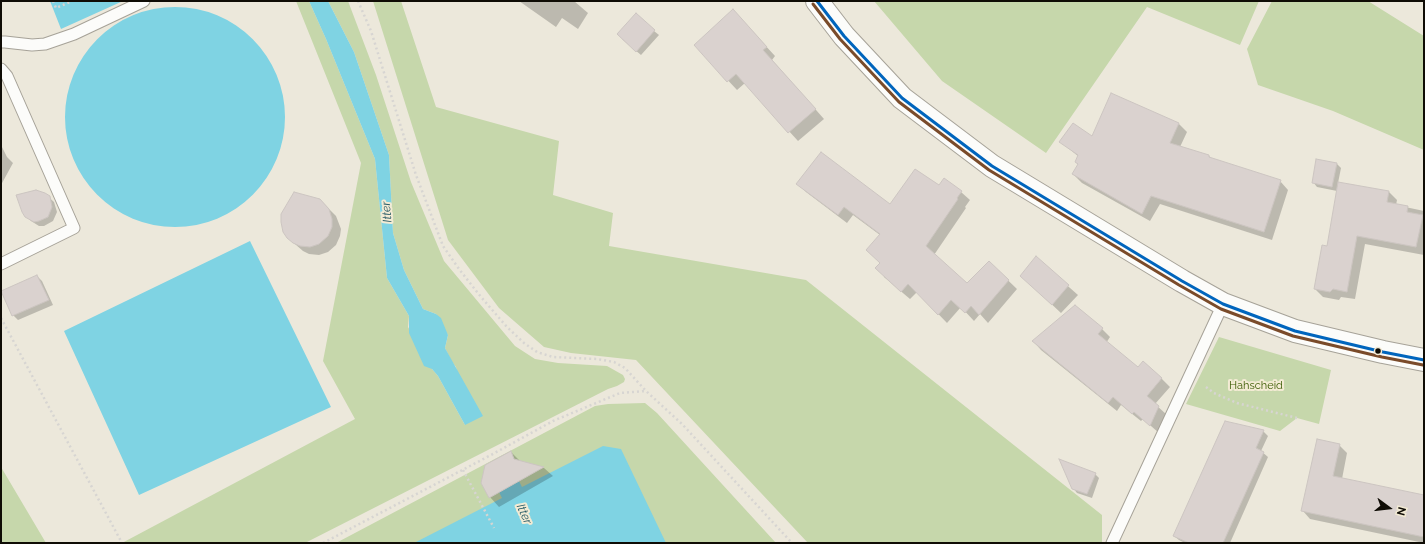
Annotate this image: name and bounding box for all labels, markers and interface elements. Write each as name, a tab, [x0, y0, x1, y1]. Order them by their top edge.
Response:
water label: Itter	[379, 201, 395, 223]
unlabelled marker	[1373, 346, 1383, 356]
park label: Hahscheid	[1229, 379, 1283, 393]
north arrow	[1369, 488, 1409, 528]
water label: Itter	[513, 501, 535, 527]
text: N	[1394, 505, 1408, 517]

